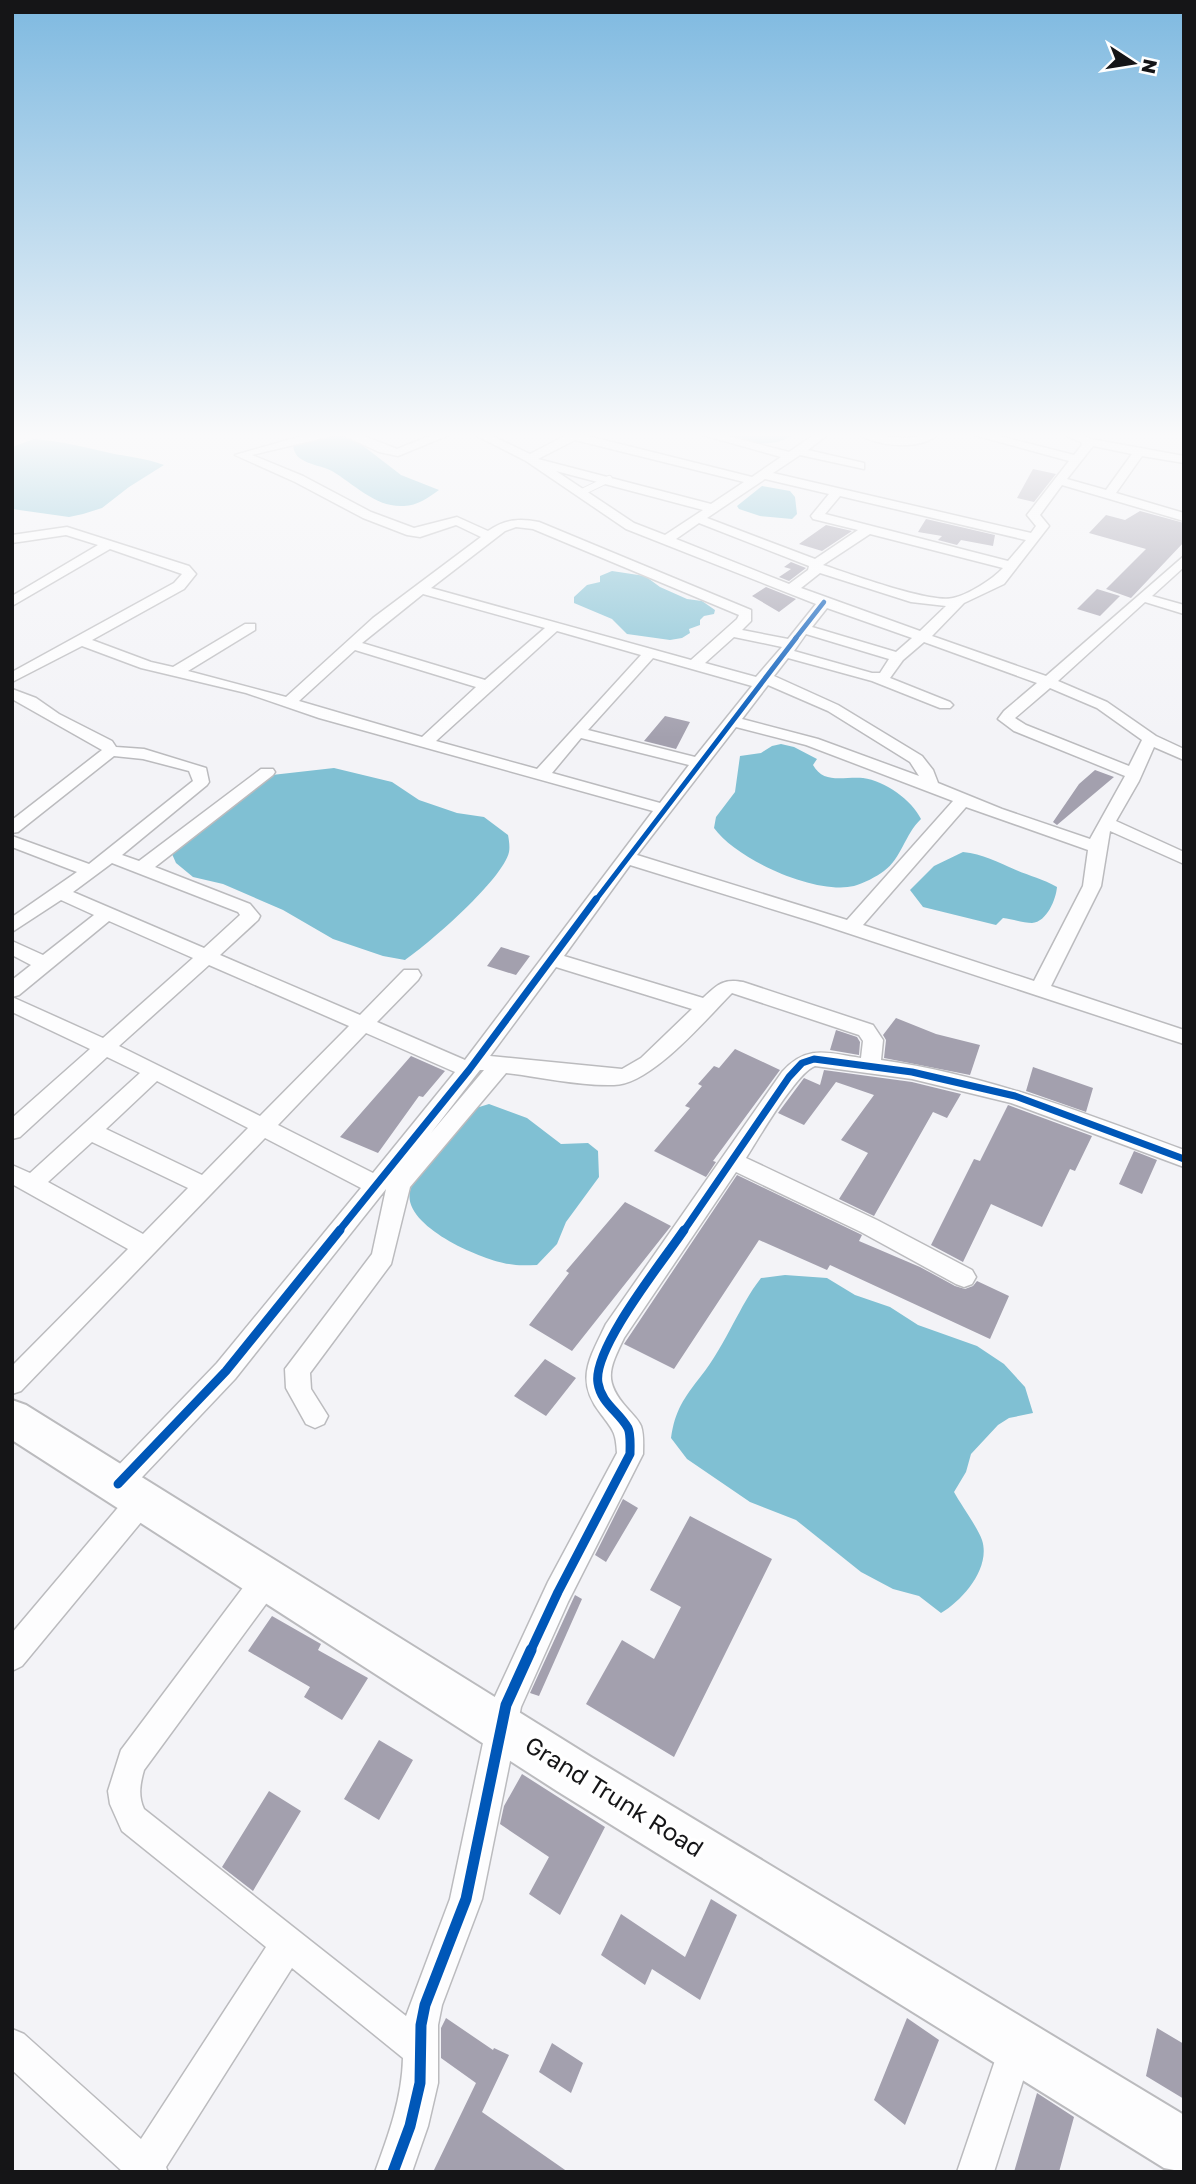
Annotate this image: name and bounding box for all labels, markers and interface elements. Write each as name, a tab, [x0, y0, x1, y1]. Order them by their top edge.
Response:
north arrow	[1098, 28, 1168, 98]
text: N	[1137, 57, 1163, 76]
street label: Grand Trunk Road	[520, 1729, 709, 1862]

